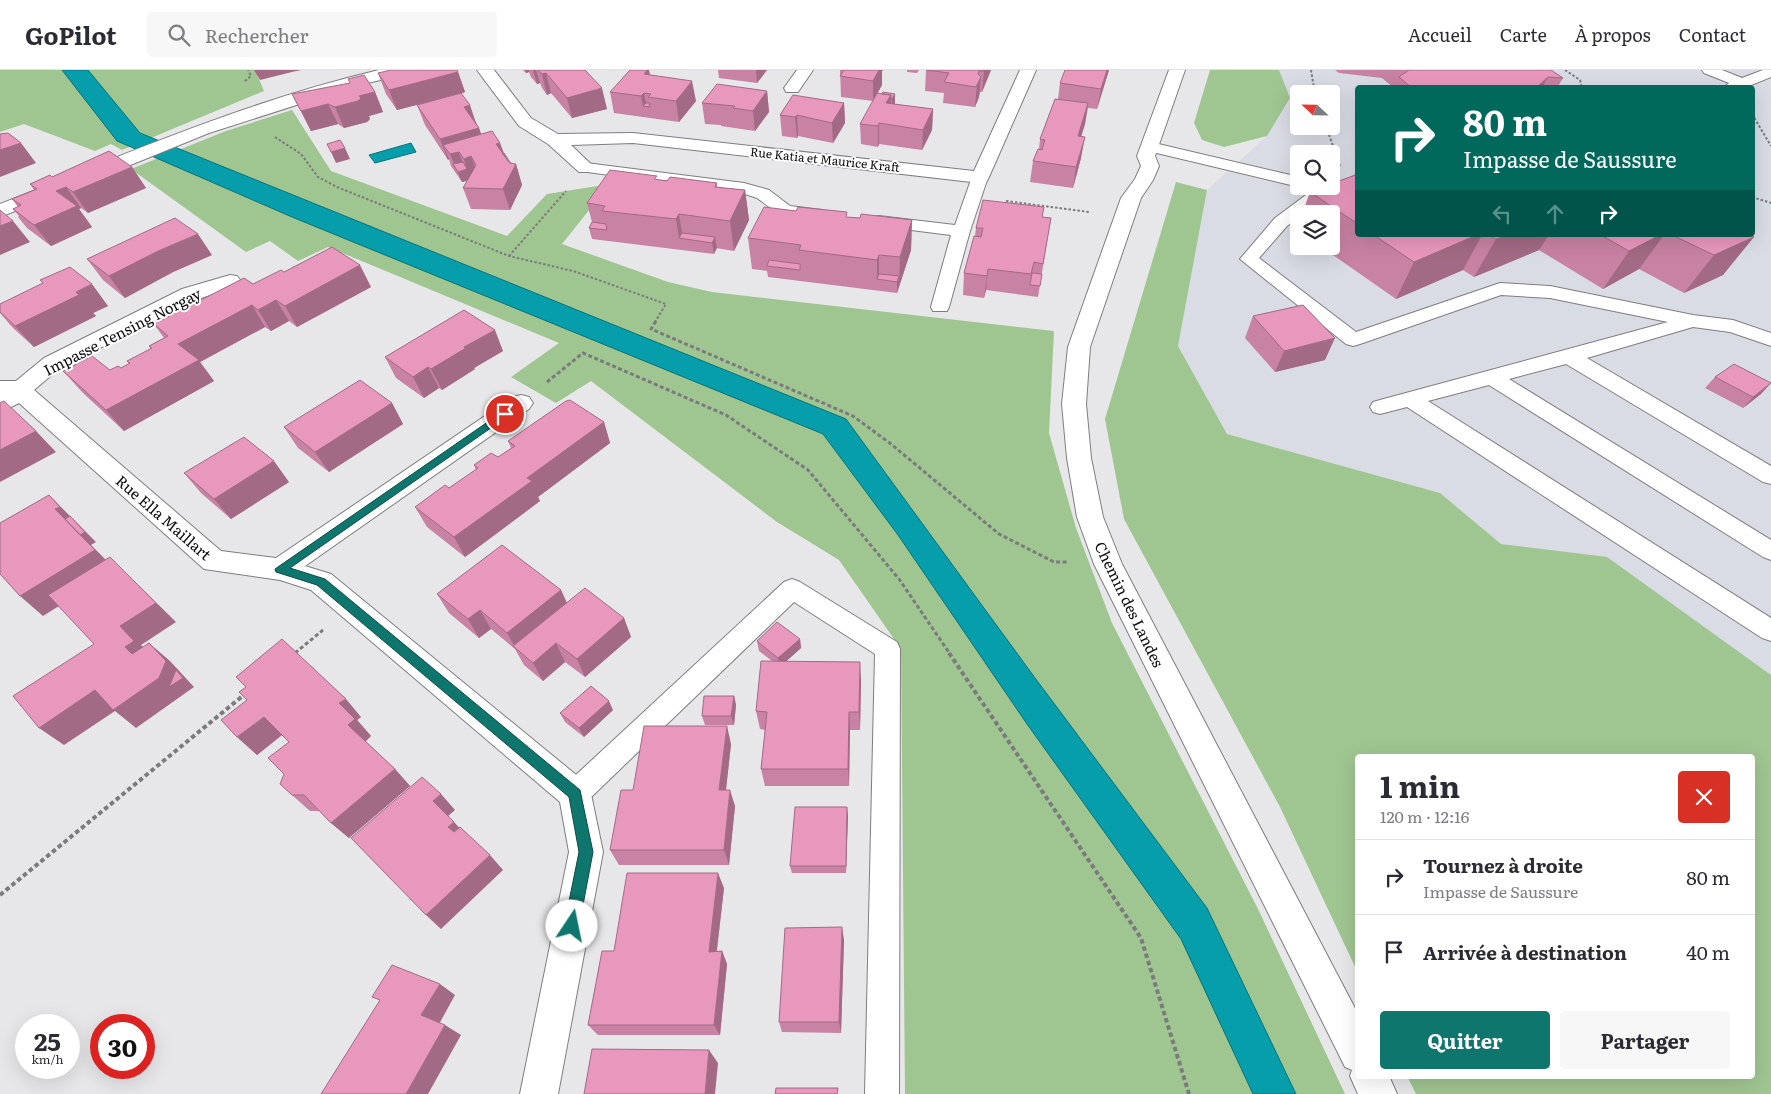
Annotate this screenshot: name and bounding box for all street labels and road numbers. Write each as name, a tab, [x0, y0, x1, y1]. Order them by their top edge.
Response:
street label: Rue Katia et Maurice Kraft	[749, 142, 901, 176]
street label: Impasse Tensing Norgay	[39, 281, 205, 381]
street label: Rue Ella Maillart	[111, 469, 217, 565]
street label: Chemin des Landes	[1090, 537, 1171, 671]

